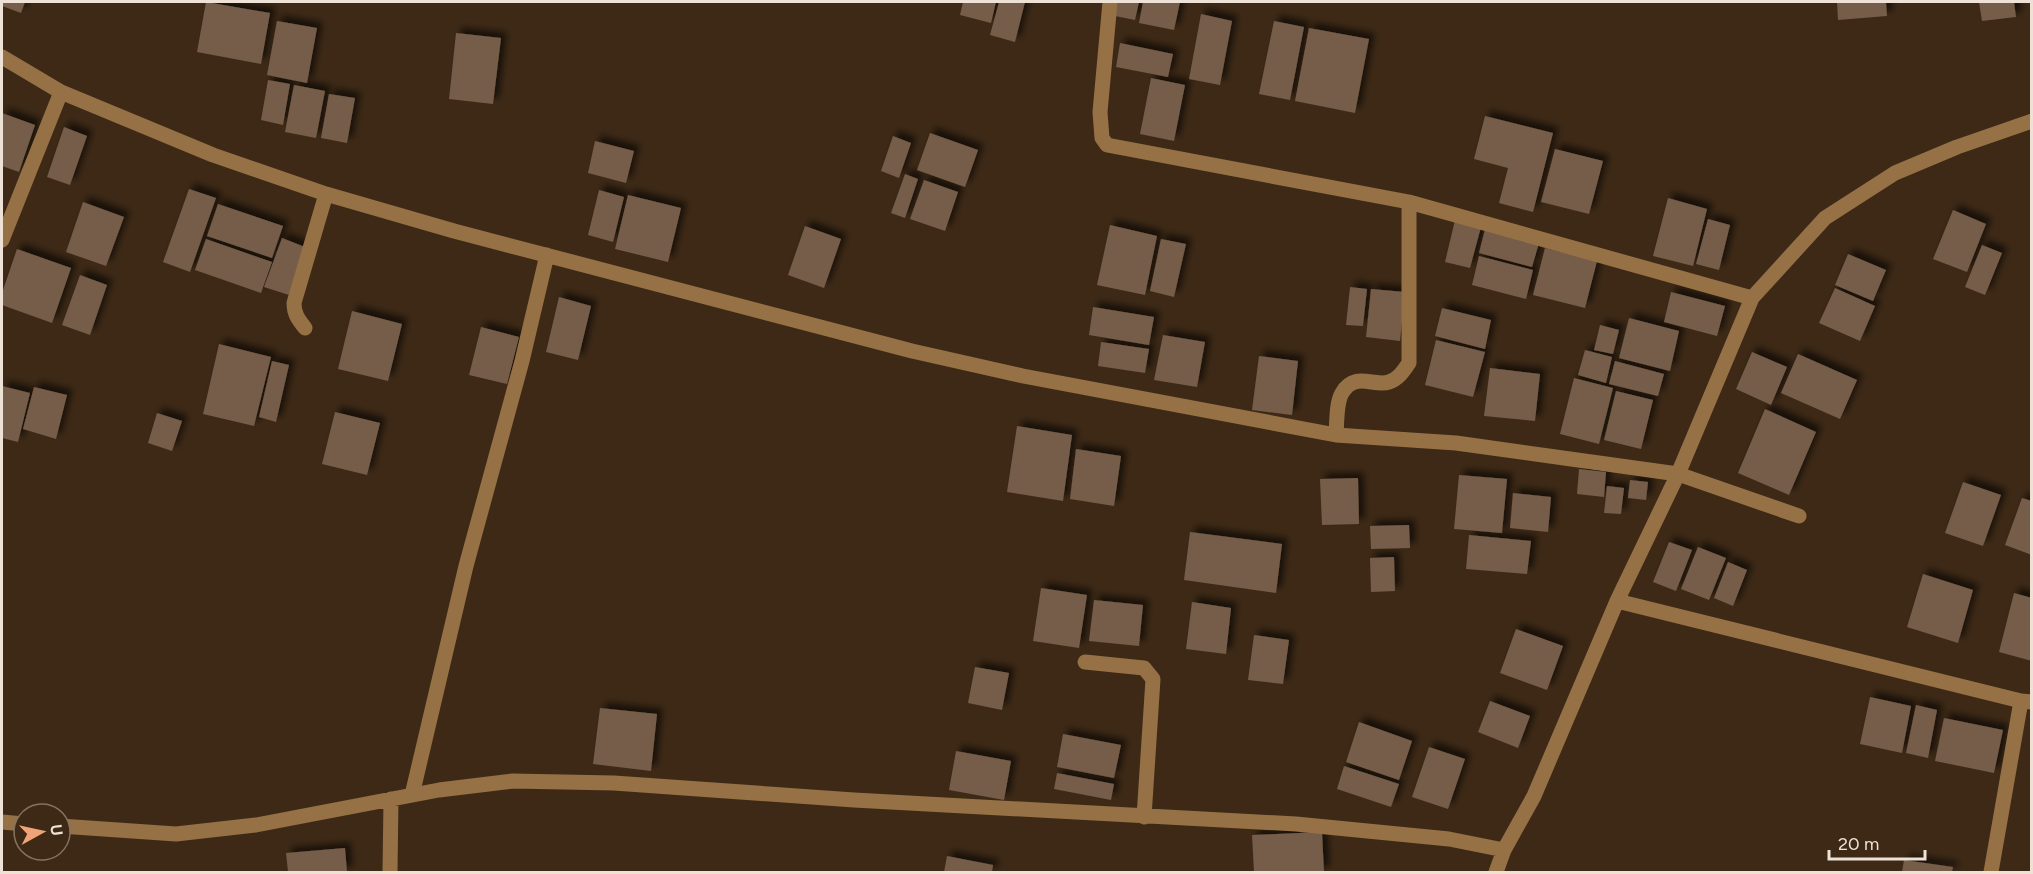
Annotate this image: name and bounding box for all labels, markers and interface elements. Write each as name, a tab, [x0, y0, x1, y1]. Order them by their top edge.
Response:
north arrow	[12, 802, 72, 862]
text: U	[46, 823, 67, 837]
scale bar	[1829, 823, 1925, 861]
text: 20 m	[1838, 833, 1879, 855]

